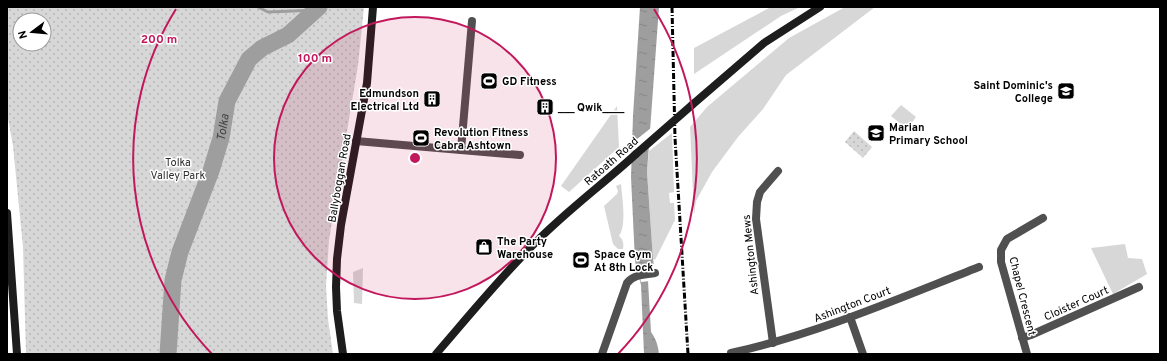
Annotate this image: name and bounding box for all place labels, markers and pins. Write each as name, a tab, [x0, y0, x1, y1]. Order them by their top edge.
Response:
sports icon: GD Fitness	[479, 71, 499, 91]
place label: GD Fitness	[502, 75, 557, 89]
place label: Saint Dominic's College	[973, 79, 1053, 106]
school or university icon: Saint Dominic's College	[1056, 81, 1076, 101]
place label: Edmundson Electrical Ltd	[350, 87, 419, 114]
building icon: Edmundson Electrical Ltd	[422, 89, 442, 109]
building icon: ___ Qwik____	[535, 97, 555, 117]
place label: ___ Qwik____	[557, 101, 625, 115]
place label: Marian Primary School	[889, 121, 968, 148]
school or university icon: Marian Primary School	[866, 123, 886, 143]
place label: Revolution Fitness Cabra Ashtown	[434, 126, 528, 153]
sports icon: Revolution Fitness Cabra Ashtown	[411, 128, 431, 148]
centre of rings	[408, 151, 422, 165]
place label: The Party Warehouse	[497, 235, 553, 262]
shop icon: The Party Warehouse	[474, 237, 494, 257]
place label: Space Gym At 8th Lock	[594, 248, 654, 275]
sports icon: Space Gym At 8th Lock	[571, 250, 591, 270]

